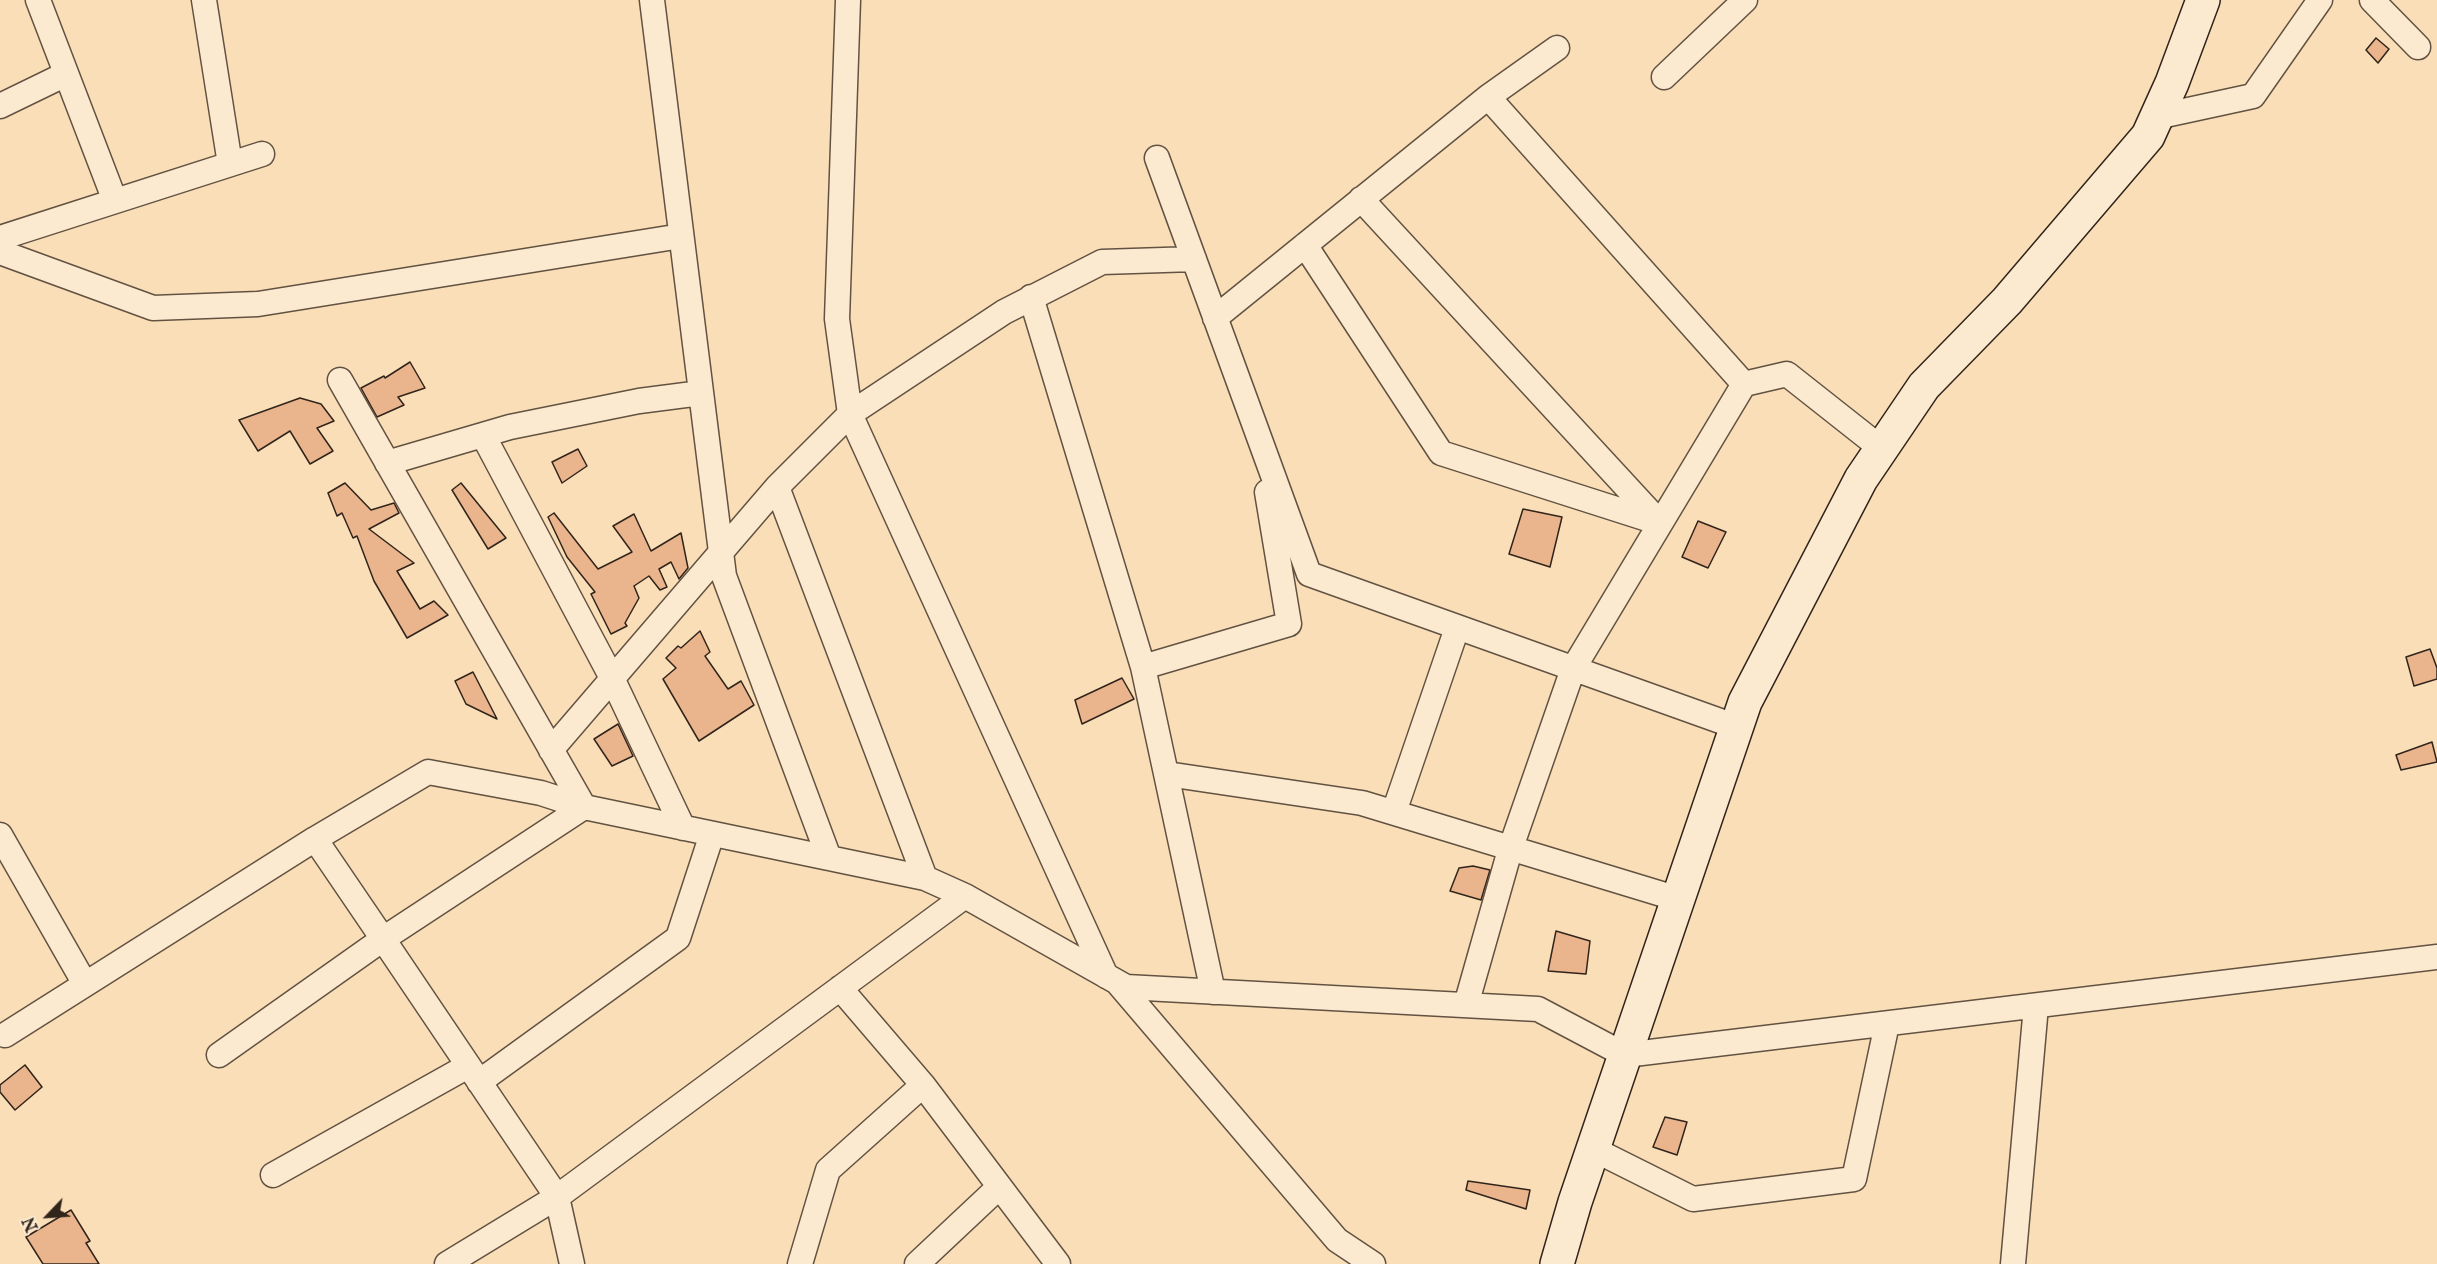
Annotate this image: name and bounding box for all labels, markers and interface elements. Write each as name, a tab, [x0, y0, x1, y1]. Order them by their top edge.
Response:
north arrow	[18, 1186, 78, 1246]
text: N	[20, 1213, 44, 1234]

